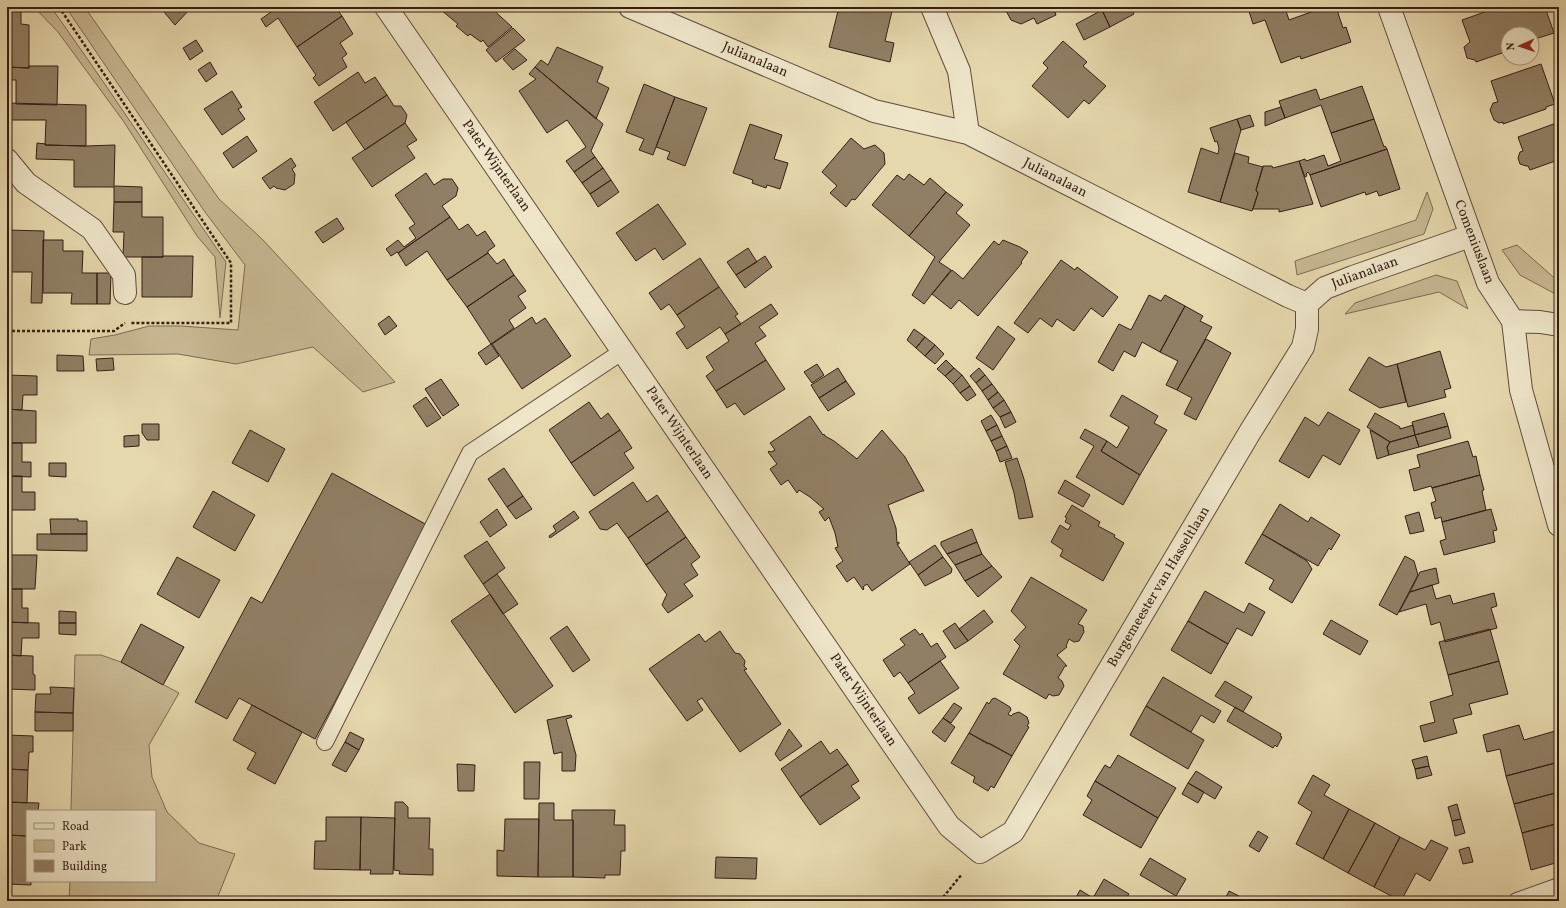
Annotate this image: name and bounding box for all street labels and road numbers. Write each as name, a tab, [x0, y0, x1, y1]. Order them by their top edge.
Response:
street label: Julianalaan	[719, 38, 791, 82]
street label: Pater Wijnterlaan	[457, 116, 535, 216]
street label: Julianalaan	[1020, 154, 1090, 202]
street label: Comeniuslaan	[1449, 197, 1499, 287]
street label: Julianalaan	[1329, 252, 1401, 294]
street label: Pater Wijnterlaan	[641, 383, 717, 483]
street label: Burgemeester van Hasseltlaan	[1103, 503, 1215, 671]
street label: Pater Wijnterlaan	[825, 650, 901, 750]

